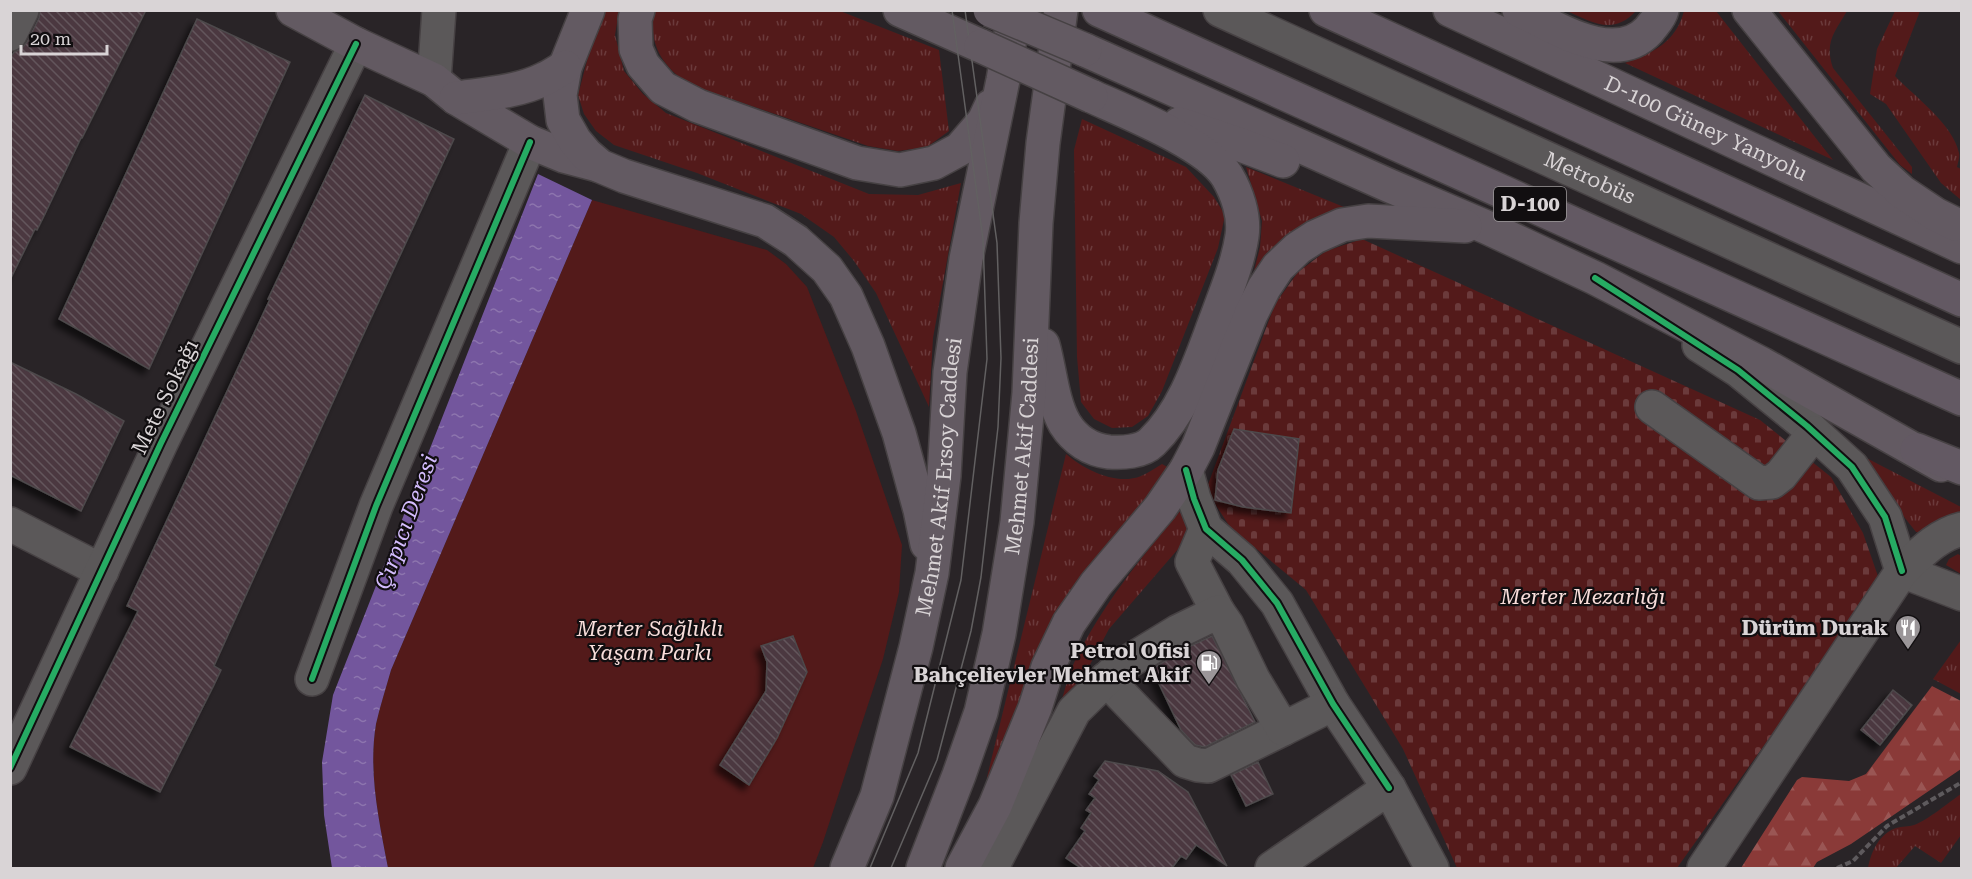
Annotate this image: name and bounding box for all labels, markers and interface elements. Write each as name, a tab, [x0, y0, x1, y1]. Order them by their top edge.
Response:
scale bar	[21, 18, 106, 56]
text: 20 m	[30, 28, 71, 49]
street label: D-100 Güney Yanyolu	[1601, 71, 1811, 186]
street label: Metrobüs	[1540, 147, 1639, 209]
road number: D-100	[1494, 187, 1566, 221]
street label: Mete Sokağı	[127, 335, 203, 458]
street label: Mehmet Akif Ersoy Caddesi	[911, 336, 967, 619]
street label: Mehmet Akif Caddesi	[1000, 337, 1043, 557]
water label: Çırpıcı Deresi	[370, 451, 442, 593]
park label: Merter Mezarlığı	[1500, 585, 1665, 609]
restaurant icon: Dürüm Durak	[1893, 613, 1923, 651]
place label: Dürüm Durak	[1741, 616, 1888, 640]
park label: Merter Sağlıklı Yaşam Parkı	[576, 617, 723, 665]
place label: Petrol Ofisi Bahçelievler Mehmet Akif	[913, 639, 1191, 687]
fuel station icon: Petrol Ofisi Bahçelievler Mehmet Akif	[1194, 648, 1224, 686]

